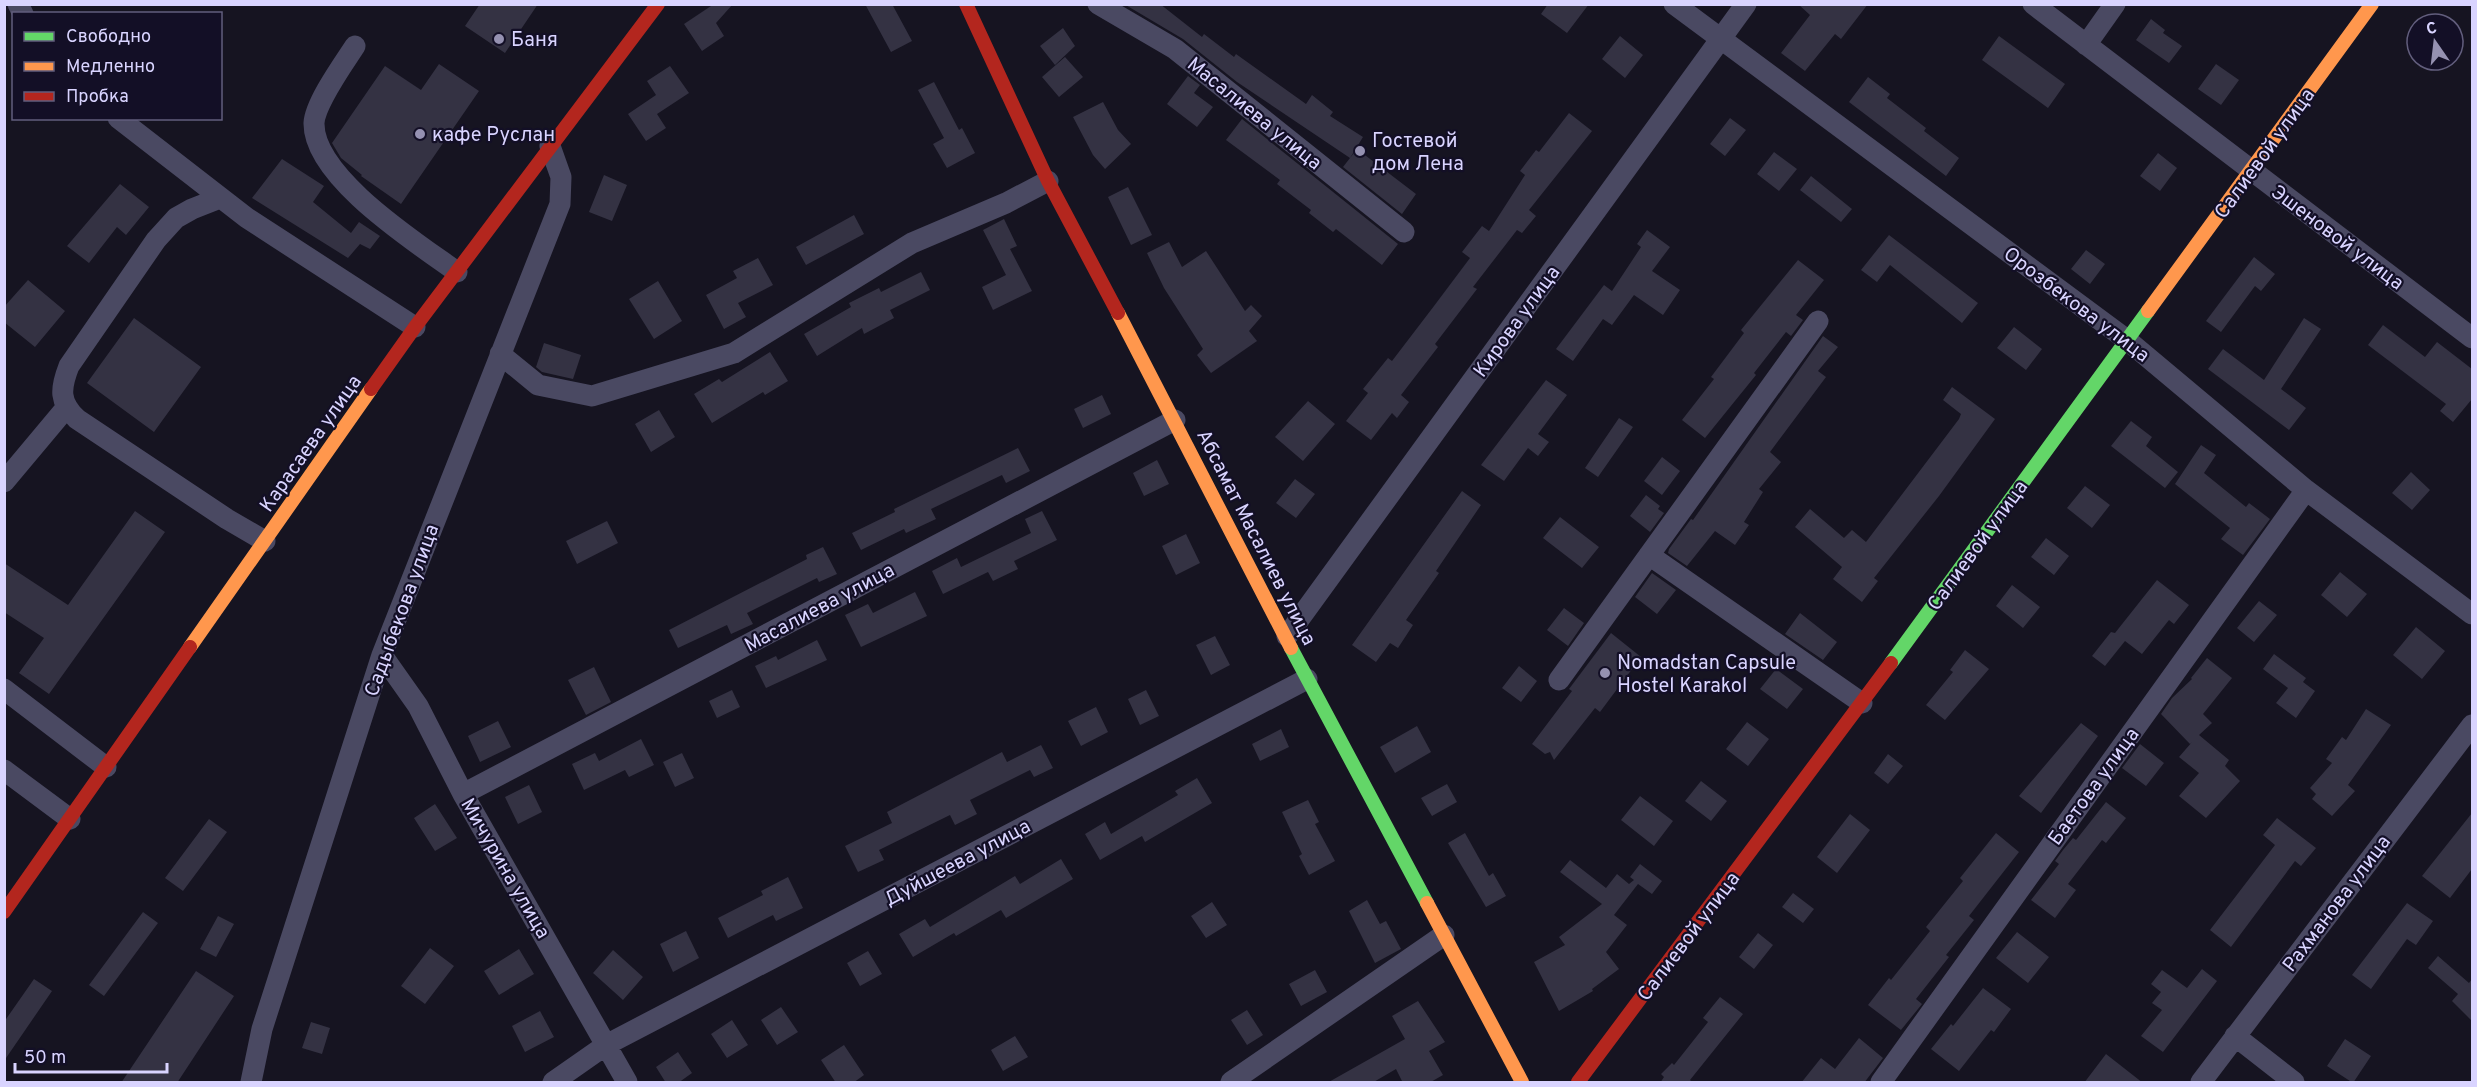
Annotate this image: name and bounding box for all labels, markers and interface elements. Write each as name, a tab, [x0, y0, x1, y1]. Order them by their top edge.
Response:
legend	[12, 12, 222, 120]
north arrow	[2405, 12, 2465, 72]
text: С	[2424, 18, 2439, 40]
text: Свободно	[66, 26, 151, 49]
place label: Баня	[511, 28, 558, 54]
marker: Баня	[492, 32, 506, 46]
street label: Масалиева улица	[1181, 52, 1327, 177]
text: Медленно	[66, 56, 155, 79]
street label: Салиевой улица	[2209, 84, 2322, 225]
text: Пробка	[66, 86, 129, 109]
place label: кафе Руслан	[432, 123, 555, 149]
marker: кафе Руслан	[413, 127, 427, 141]
place label: Гостевой дом Лена	[1372, 129, 1464, 178]
marker: Гостевой дом Лена	[1353, 144, 1367, 158]
street label: Эшеновой улица	[2265, 180, 2408, 297]
street label: Орозбекова улица	[1997, 242, 2154, 369]
street label: Кирова улица	[1468, 261, 1567, 383]
street label: Карасаева улица	[255, 370, 369, 518]
street label: Абсамат Масалиев улица	[1189, 425, 1321, 650]
street label: Салиевой улица	[1922, 476, 2035, 617]
street label: Садыбекова улица	[360, 521, 446, 700]
street label: Масалиева улица	[740, 558, 899, 659]
place label: Nomadstan Capsule Hostel Karakol	[1617, 651, 1796, 700]
marker: Nomadstan Capsule Hostel Karakol	[1598, 666, 1612, 680]
street label: Баетова улица	[2043, 723, 2146, 851]
street label: Мичурина улица	[453, 794, 555, 944]
street label: Дуйшеева улица	[880, 814, 1036, 913]
street label: Рахманова улица	[2278, 831, 2398, 978]
street label: Салиевой улица	[1632, 867, 1747, 1007]
scale bar	[15, 1036, 166, 1074]
text: 50 m	[24, 1047, 66, 1070]

